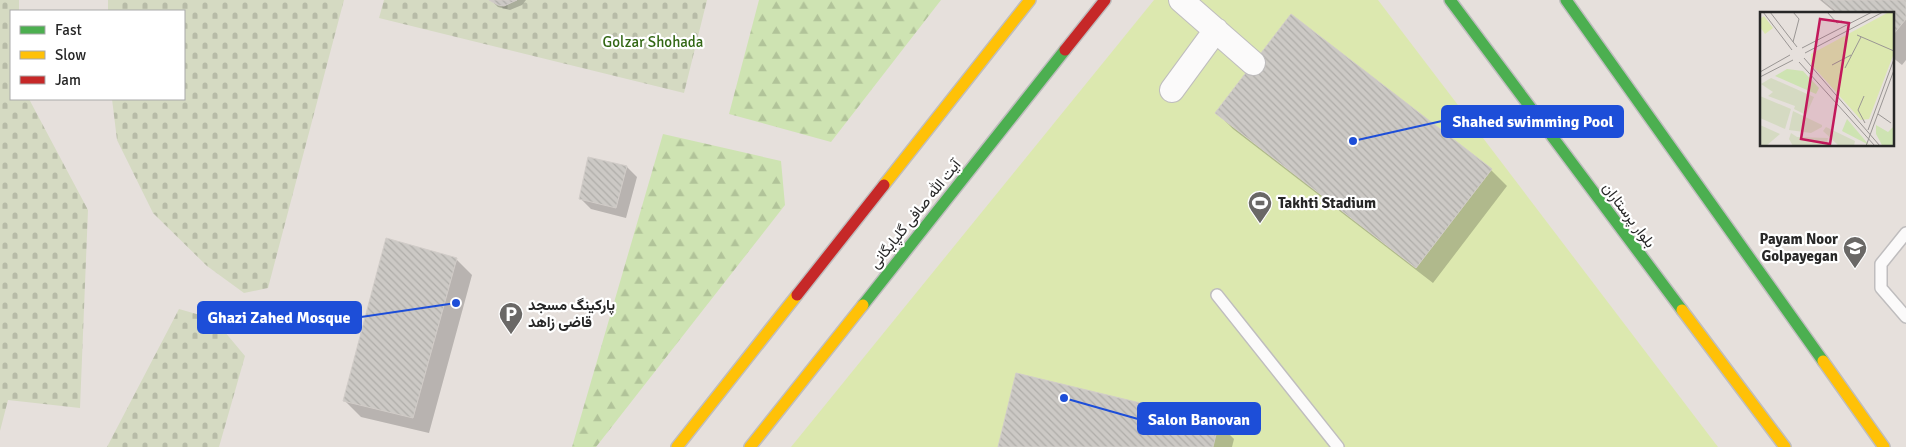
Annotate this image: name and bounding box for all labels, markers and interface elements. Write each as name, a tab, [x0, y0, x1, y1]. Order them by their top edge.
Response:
legend	[10, 10, 185, 100]
inset map	[1760, 12, 1894, 146]
text: Fast	[55, 21, 82, 39]
park label: Golzar Shohada	[603, 33, 703, 51]
text: Slow	[55, 46, 86, 64]
text: Jam	[55, 71, 81, 89]
callout: Shahed swimming Pool	[1442, 106, 1623, 137]
text: Shahed swimming Pool	[1452, 112, 1614, 132]
street label: آیت الله صافی گلپایگانی	[866, 155, 966, 273]
street label: بلوار پرستاران	[1598, 179, 1659, 252]
sports icon: Takhti Stadium	[1247, 190, 1273, 224]
place label: Takhti Stadium	[1278, 194, 1376, 212]
place label: Payam Noor Golpayegan	[1760, 230, 1838, 265]
school or university icon: Payam Noor Golpayegan	[1842, 235, 1868, 269]
place label: پارکینگ مسجد قاضی زاهد	[528, 296, 615, 331]
parking icon: پارکینگ مسجد قاضی زاهد	[498, 301, 524, 335]
callout: Ghazi Zahed Mosque	[198, 302, 361, 333]
text: Ghazi Zahed Mosque	[207, 308, 351, 328]
callout: Salon Banovan	[1138, 403, 1260, 434]
text: Salon Banovan	[1148, 410, 1250, 430]

